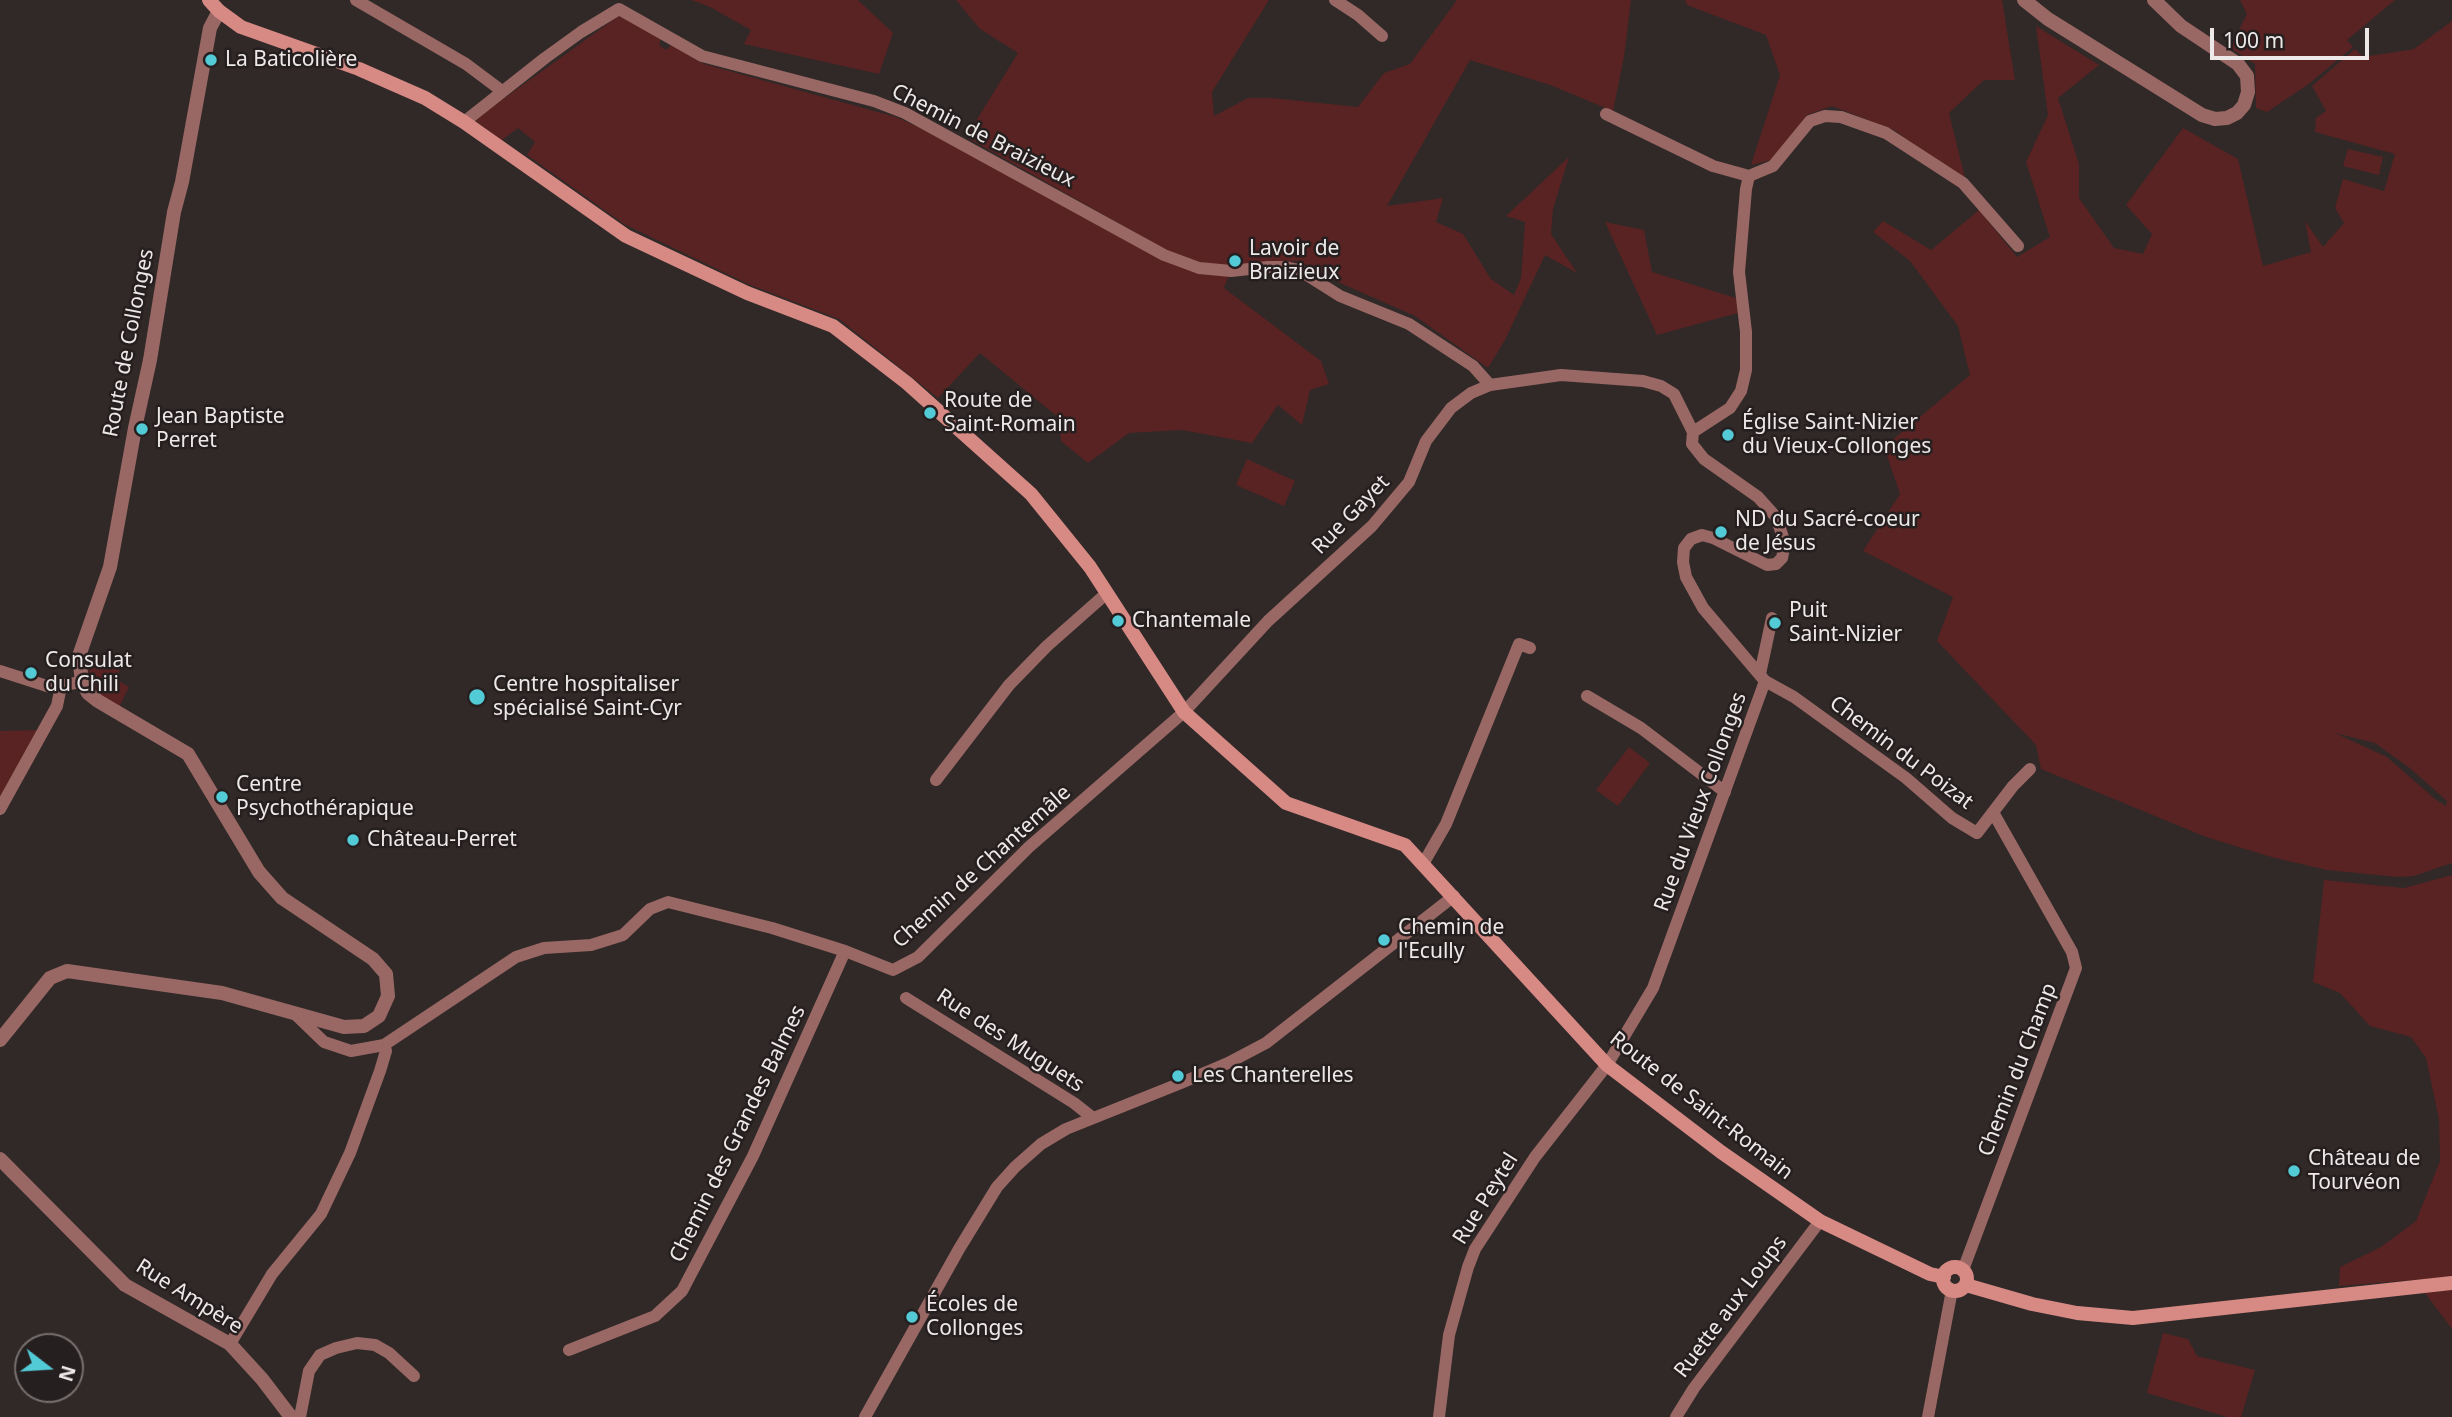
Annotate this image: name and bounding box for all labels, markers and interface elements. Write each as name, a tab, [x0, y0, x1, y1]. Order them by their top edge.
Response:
scale bar	[2214, 14, 2373, 58]
text: 100 m	[2223, 26, 2284, 54]
place label: La Baticolière	[225, 47, 357, 73]
marker: La Baticolière	[203, 52, 219, 68]
street label: Chemin de Braizieux	[887, 79, 1079, 193]
place label: Lavoir de Braizieux	[1249, 236, 1339, 286]
street label: Route de Collonges	[98, 247, 160, 439]
marker: Lavoir de Braizieux	[1227, 253, 1243, 269]
place label: Route de Saint-Romain	[944, 388, 1076, 438]
place label: Jean Baptiste Perret	[156, 404, 285, 454]
marker: Route de Saint-Romain	[922, 405, 938, 421]
place label: Église Saint-Nizier du Vieux-Collonges	[1742, 410, 1931, 460]
marker: Jean Baptiste Perret	[134, 421, 150, 437]
marker: Église Saint-Nizier du Vieux-Collonges	[1720, 427, 1736, 443]
street label: Rue Gayet	[1307, 470, 1395, 560]
place label: ND du Sacré-coeur de Jésus	[1735, 507, 1920, 557]
marker: ND du Sacré-coeur de Jésus	[1713, 524, 1729, 540]
place label: Puit Saint-Nizier	[1789, 598, 1902, 648]
place label: Chantemale	[1132, 608, 1251, 634]
marker: Chantemale	[1110, 613, 1126, 629]
marker: Puit Saint-Nizier	[1767, 615, 1783, 631]
place label: Consulat du Chili	[45, 648, 132, 698]
marker: Consulat du Chili	[23, 665, 39, 681]
place label: Centre hospitaliser spécialisé Saint-Cyr	[493, 672, 682, 722]
marker: Centre hospitaliser spécialisé Saint-Cyr	[467, 687, 487, 707]
street label: Rue du Vieux Collonges	[1650, 689, 1752, 915]
street label: Chemin du Poizat	[1824, 691, 1978, 815]
place label: Centre Psychothérapique	[236, 772, 414, 822]
street label: Chemin de Chantemâle	[888, 780, 1076, 954]
marker: Centre Psychothérapique	[214, 789, 230, 805]
place label: Château-Perret	[367, 827, 517, 853]
marker: Château-Perret	[345, 832, 361, 848]
place label: Chemin de l'Ecully	[1398, 915, 1504, 965]
marker: Chemin de l'Ecully	[1376, 932, 1392, 948]
street label: Chemin du Champ	[1973, 980, 2063, 1160]
street label: Rue des Muguets	[931, 984, 1089, 1098]
street label: Chemin des Grandes Balmes	[665, 1001, 811, 1267]
street label: Route de Saint-Romain	[1604, 1027, 1798, 1185]
place label: Les Chanterelles	[1192, 1063, 1354, 1089]
marker: Les Chanterelles	[1170, 1068, 1186, 1084]
place label: Château de Tourvéon	[2308, 1146, 2420, 1196]
street label: Rue Peytel	[1448, 1149, 1524, 1249]
marker: Château de Tourvéon	[2286, 1163, 2302, 1179]
street label: Ruette aux Loups	[1669, 1231, 1793, 1383]
street label: Rue Ampère	[131, 1254, 247, 1340]
place label: Écoles de Collonges	[926, 1292, 1023, 1342]
marker: Écoles de Collonges	[904, 1309, 920, 1325]
north arrow	[14, 1333, 84, 1403]
text: N	[52, 1362, 82, 1385]

